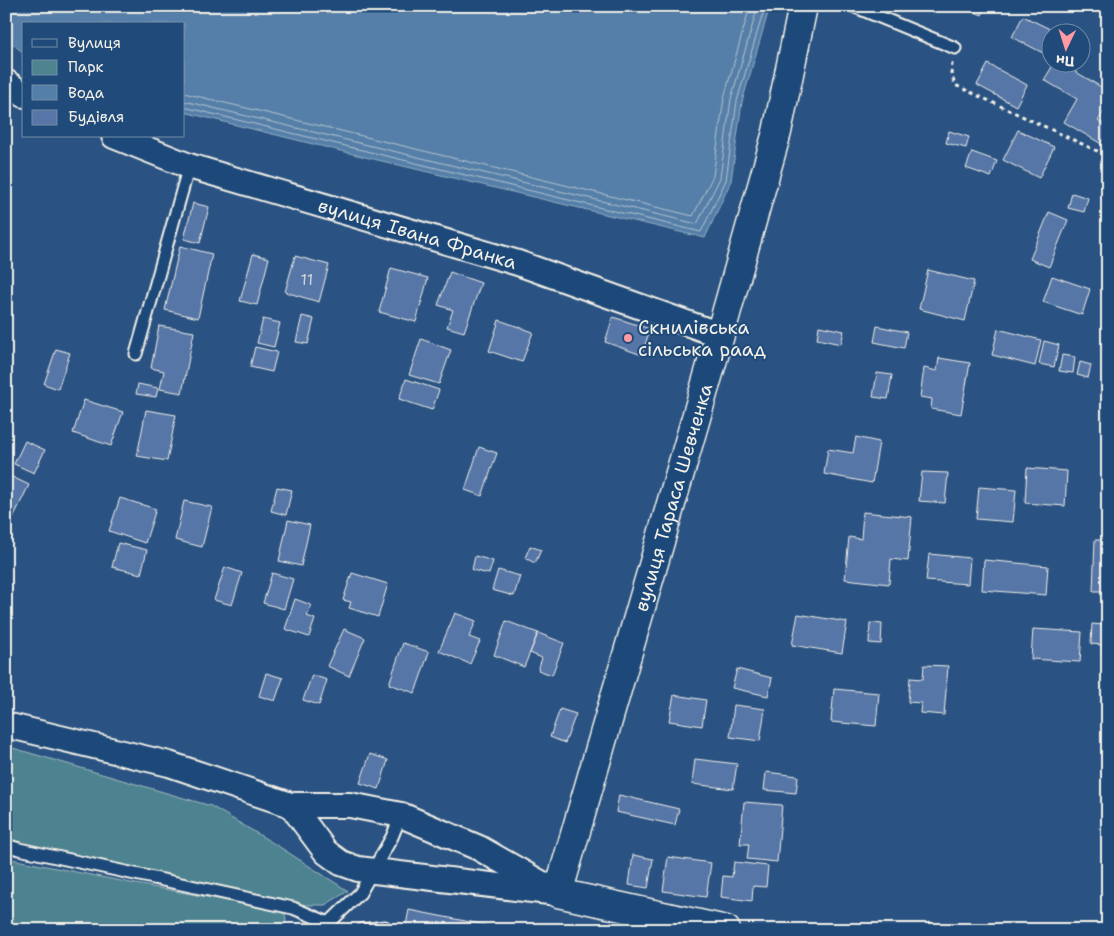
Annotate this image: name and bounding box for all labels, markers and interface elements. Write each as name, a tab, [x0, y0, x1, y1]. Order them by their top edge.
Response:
legend	[22, 22, 185, 138]
north arrow	[1042, 22, 1092, 72]
text: Вулиця	[68, 33, 121, 53]
text: Пн	[1055, 51, 1075, 71]
text: Парк	[68, 57, 104, 77]
text: Вода	[68, 83, 105, 103]
text: Будівля	[68, 107, 124, 127]
street label: вулиця Івана Франка	[315, 192, 520, 275]
house number: 11	[301, 269, 313, 290]
place label: Скнилівська сільська раад	[638, 315, 766, 362]
marker: Скнилівська сільська раад	[622, 332, 634, 344]
street label: вулиця Тараса Шевченка	[628, 380, 718, 614]

